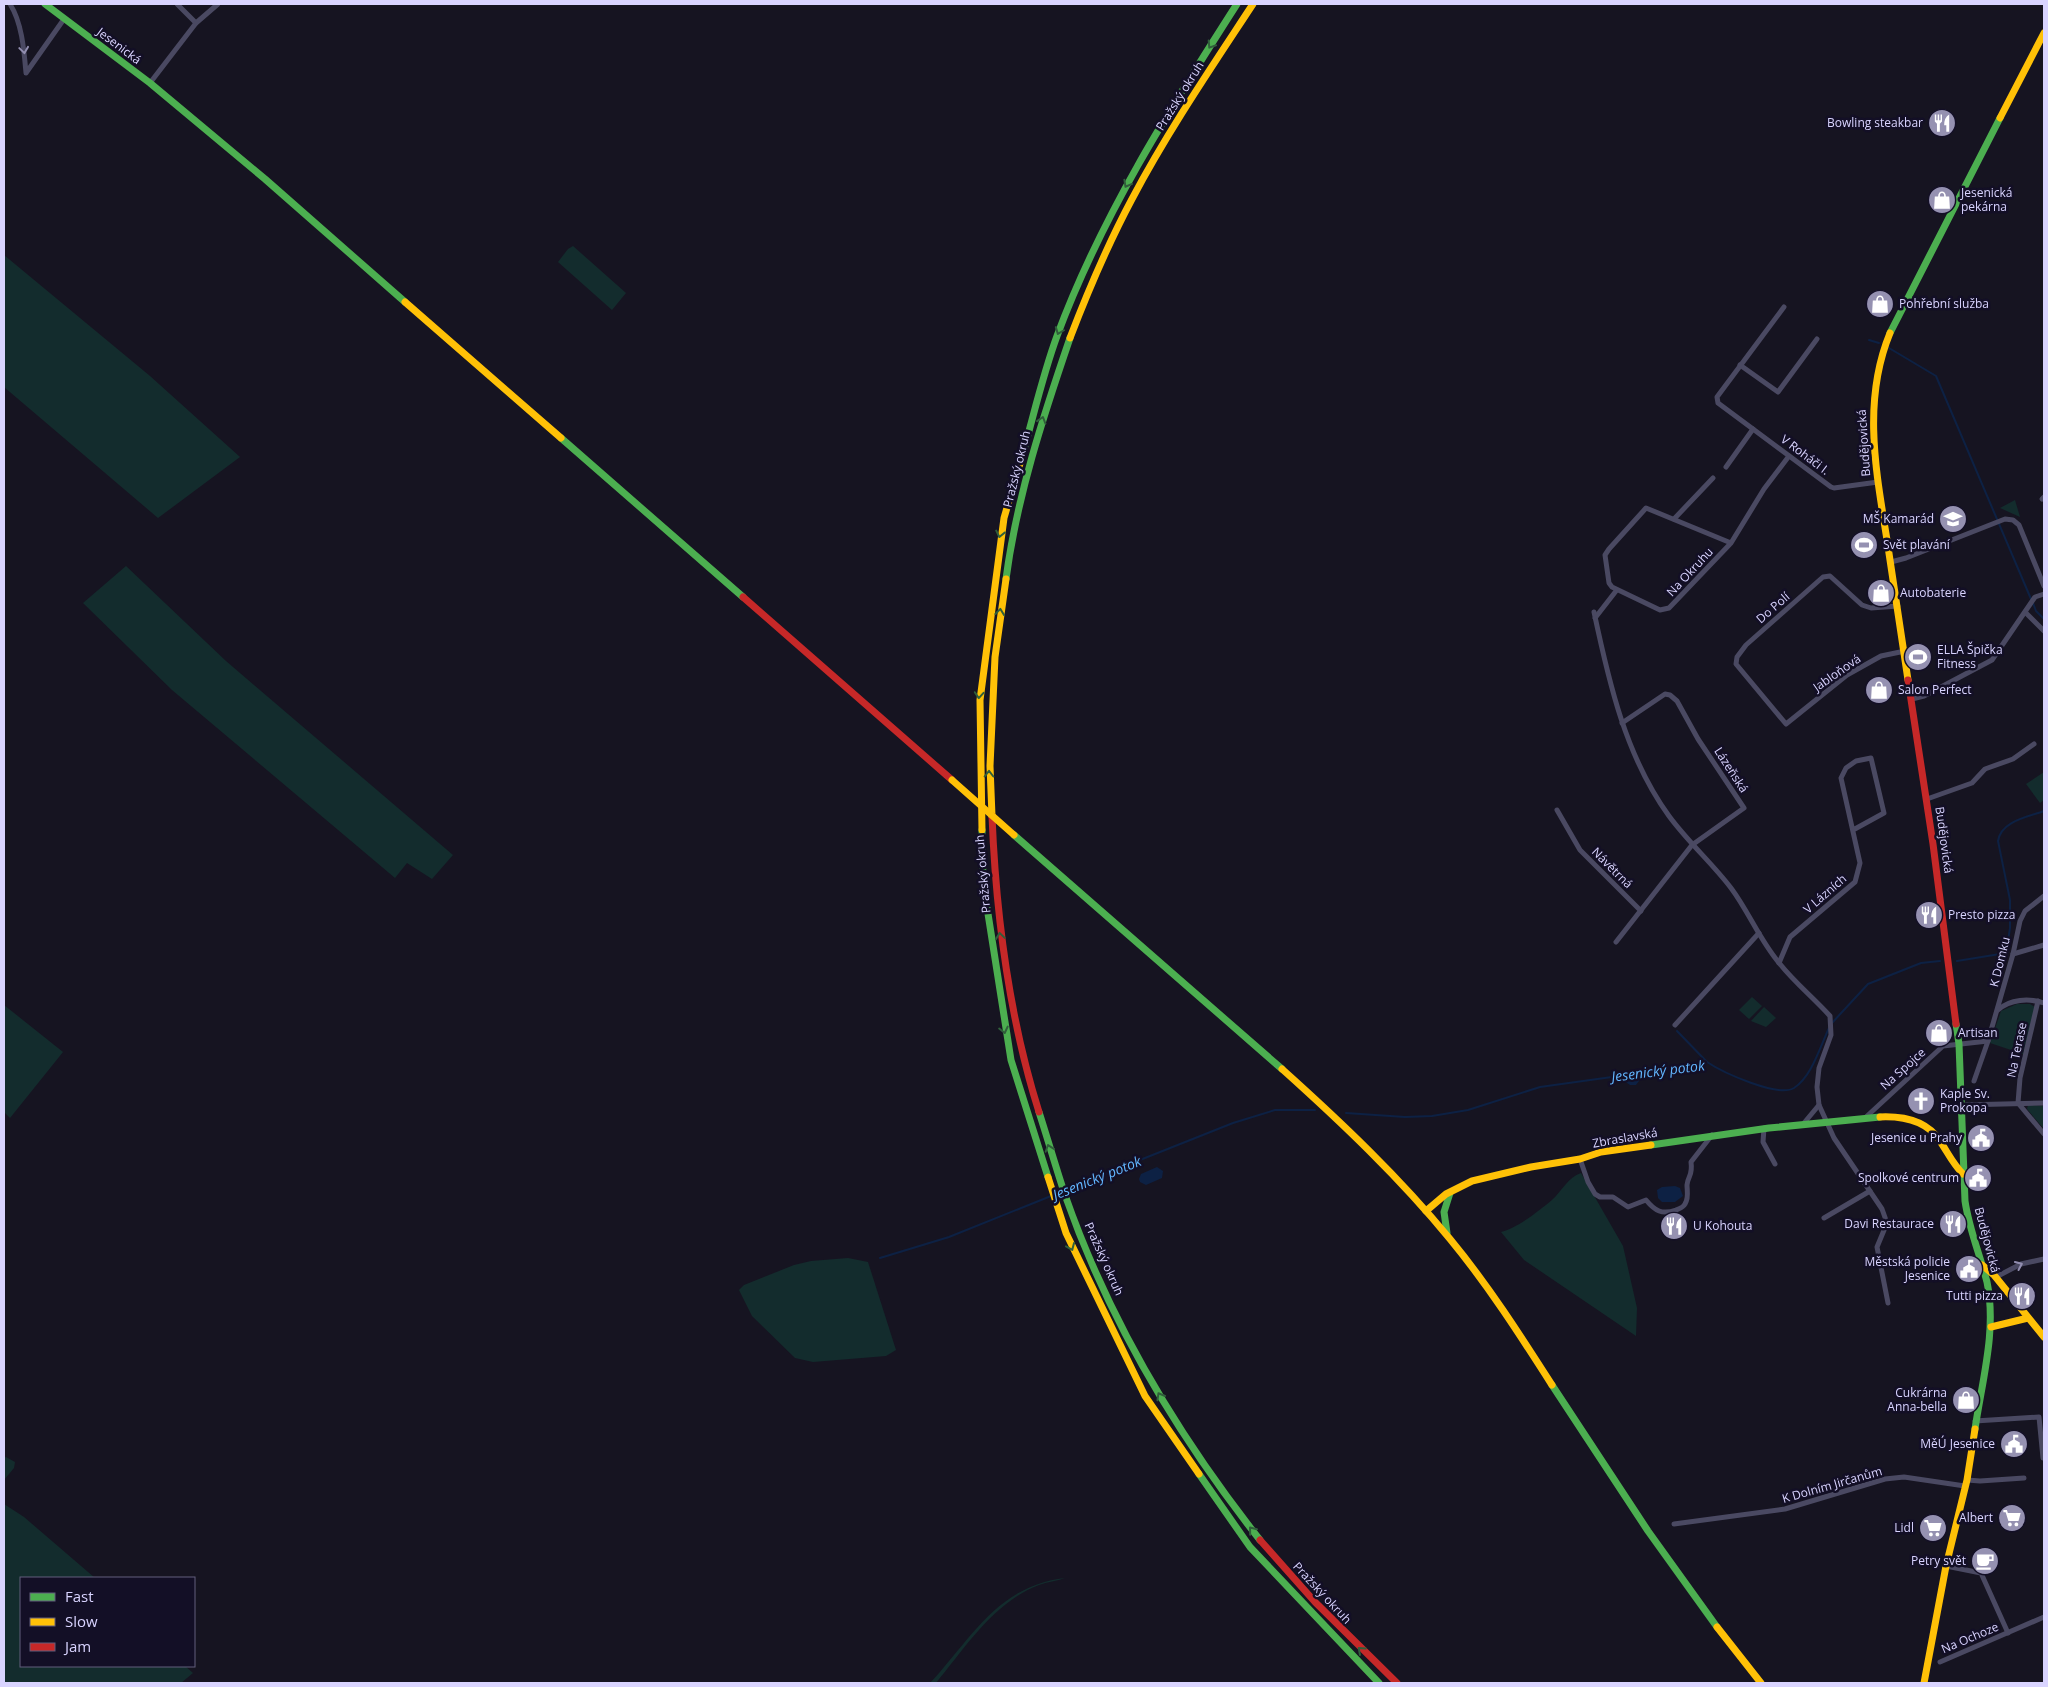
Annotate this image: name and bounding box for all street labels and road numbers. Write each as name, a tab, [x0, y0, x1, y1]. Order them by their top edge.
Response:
street label: Jesenická	[93, 23, 145, 68]
street label: Pražský okruh	[1152, 58, 1208, 134]
street label: Budějovická	[1853, 409, 1874, 477]
street label: Pražský okruh	[999, 429, 1034, 509]
street label: V Roháči I.	[1777, 431, 1833, 479]
street label: Na Okruhu	[1662, 543, 1717, 600]
street label: Do Polí	[1752, 588, 1794, 627]
street label: Jabloňová	[1809, 650, 1864, 696]
street label: Lázeňská	[1710, 744, 1753, 796]
street label: Budějovická	[1931, 805, 1958, 874]
street label: Pražský okruh	[971, 834, 994, 914]
street label: Návětrná	[1588, 843, 1637, 892]
street label: V Lázních	[1799, 870, 1850, 917]
street label: K Domku	[1985, 935, 2014, 989]
street label: Na Terase	[2002, 1020, 2031, 1079]
street label: Na Spojce	[1876, 1044, 1929, 1094]
street label: Zbraslavská	[1591, 1123, 1659, 1152]
street label: Budějovická	[1971, 1205, 2004, 1275]
street label: Pražský okruh	[1081, 1219, 1128, 1298]
street label: K Dolním Jirčanům	[1780, 1462, 1884, 1507]
street label: Pražský okruh	[1289, 1558, 1355, 1627]
street label: Na Ochoze	[1938, 1618, 2001, 1657]

